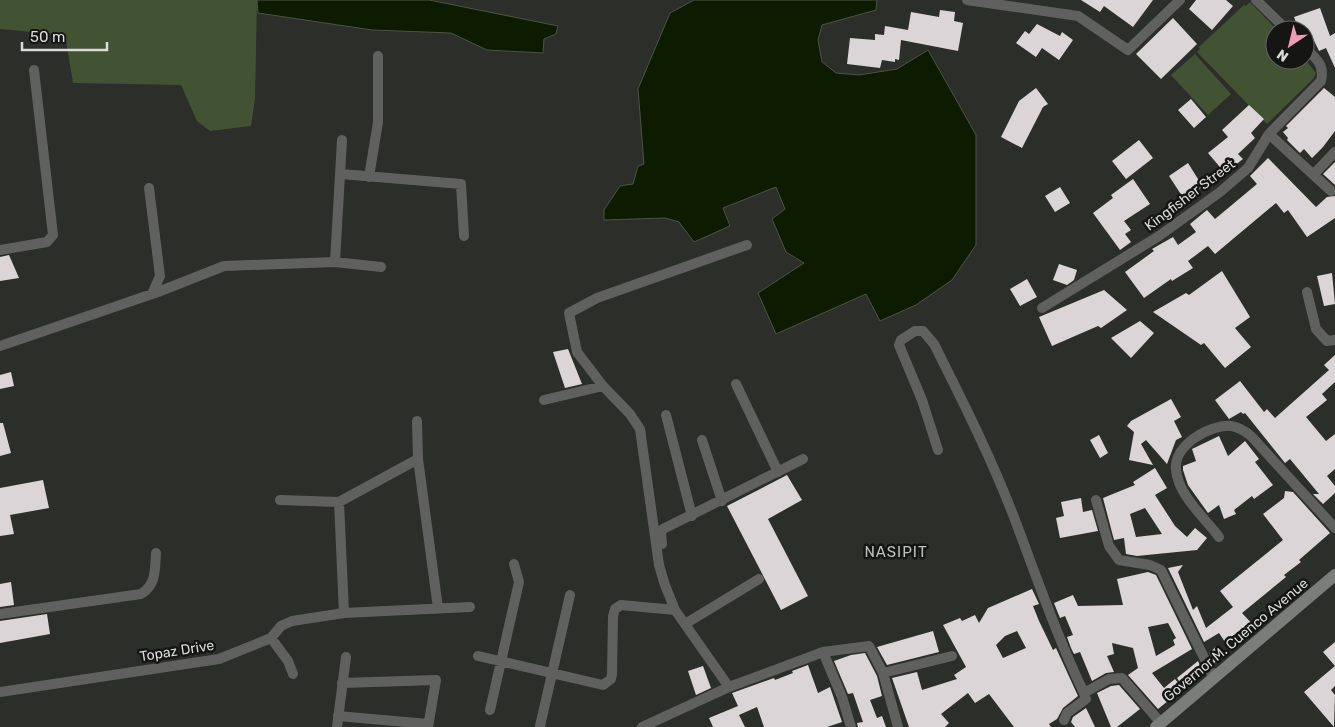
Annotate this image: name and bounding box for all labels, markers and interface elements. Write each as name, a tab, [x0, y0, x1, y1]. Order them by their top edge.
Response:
scale bar	[22, 20, 108, 52]
north arrow	[1265, 20, 1315, 70]
text: 50 m	[30, 28, 65, 46]
text: N	[1274, 45, 1292, 65]
street label: Kingfisher Street	[1141, 155, 1239, 235]
district label: NASIPIT	[864, 543, 928, 561]
street label: Governor M. Cuenco Avenue	[1161, 575, 1312, 705]
street label: Topaz Drive	[139, 637, 216, 665]

